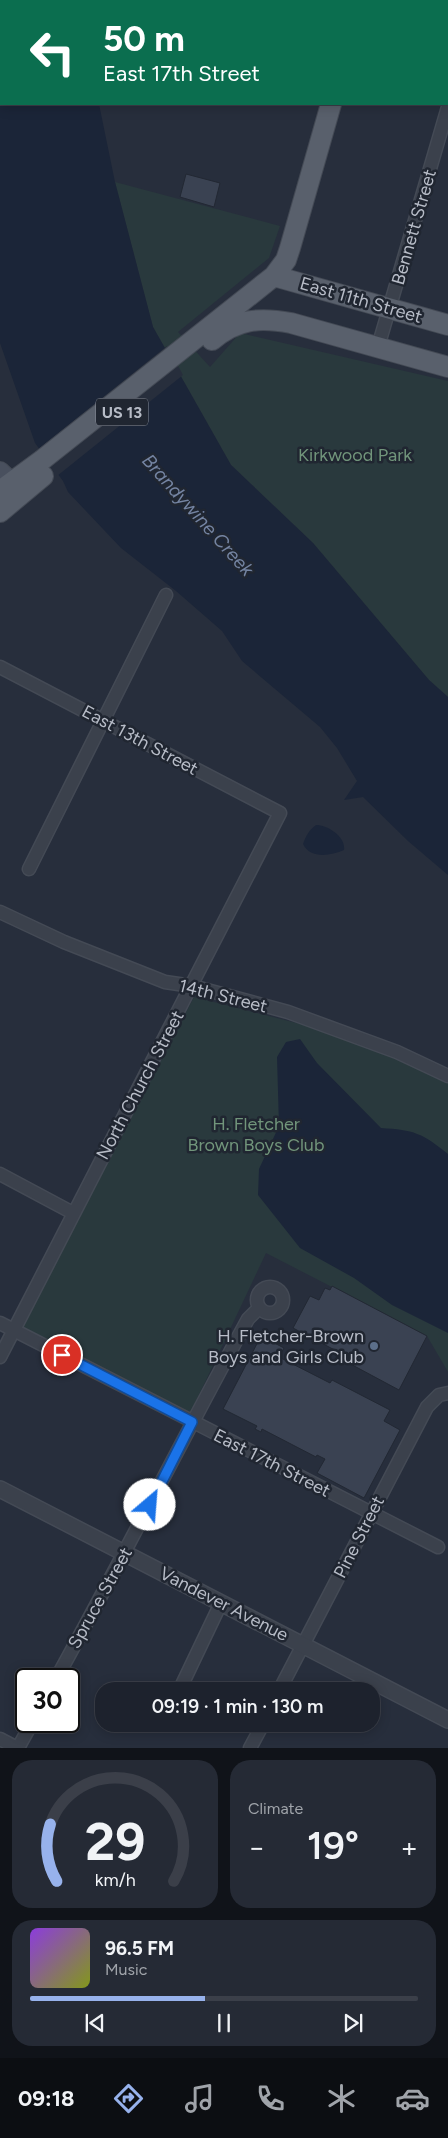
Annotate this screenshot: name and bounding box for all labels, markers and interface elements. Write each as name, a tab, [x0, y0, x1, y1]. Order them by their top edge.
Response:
text: 50 m	[103, 18, 185, 60]
icon: left	[20, 20, 85, 85]
text: East 17th Street	[103, 60, 260, 87]
street label: Bennett Street	[387, 166, 441, 287]
street label: East 11th Street	[297, 272, 425, 328]
road number: US 13	[96, 398, 148, 426]
park label: Kirkwood Park	[298, 444, 412, 466]
water label: Brandywine Creek	[137, 449, 259, 581]
street label: East 13th Street	[78, 700, 202, 780]
street label: 14th Street	[177, 974, 270, 1018]
street label: North Church Street	[91, 1007, 189, 1163]
park label: H. Fletcher Brown Boys Club	[188, 1113, 324, 1156]
place label: H. Fletcher-Brown Boys and Girls Club	[208, 1325, 364, 1368]
pin	[41, 1334, 83, 1376]
marker: H. Fletcher-Brown Boys and Girls Club	[368, 1340, 380, 1352]
icon: arrive	[48, 1341, 76, 1369]
street label: East 17th Street	[210, 1424, 334, 1502]
position arrow	[123, 1478, 175, 1530]
street label: Pine Street	[329, 1492, 389, 1582]
street label: Spruce Street	[63, 1543, 137, 1652]
street label: Vandever Avenue	[156, 1562, 292, 1646]
speed limit sign: 30	[15, 1668, 80, 1733]
text: 09:19 · 1 min · 130 m	[152, 1695, 323, 1718]
text: Climate	[248, 1799, 303, 1818]
text: 29	[85, 1811, 145, 1873]
text: 19°	[307, 1823, 359, 1869]
text: −	[248, 1830, 265, 1864]
text: +	[401, 1830, 418, 1864]
text: km/h	[95, 1869, 135, 1890]
text: 96.5 FM	[105, 1937, 174, 1960]
text: Music	[105, 1960, 147, 1979]
icon: previous	[81, 2009, 109, 2037]
icon: pause	[210, 2009, 238, 2037]
icon: next	[339, 2009, 367, 2037]
icon: directions	[111, 2081, 146, 2116]
icon: music	[182, 2081, 217, 2116]
icon: phone	[253, 2081, 288, 2116]
icon: climate	[324, 2081, 359, 2116]
icon: car	[395, 2081, 430, 2116]
text: 09:18	[18, 2085, 74, 2112]

